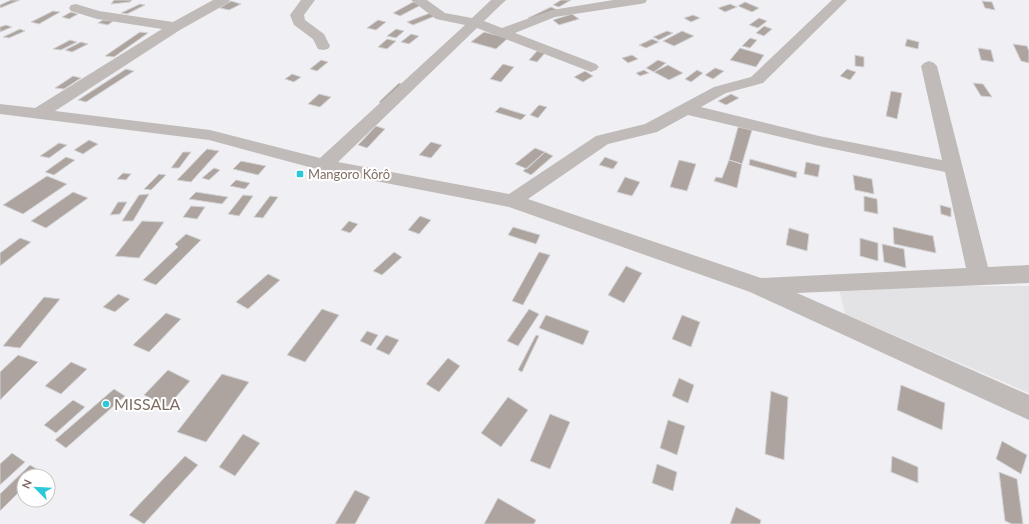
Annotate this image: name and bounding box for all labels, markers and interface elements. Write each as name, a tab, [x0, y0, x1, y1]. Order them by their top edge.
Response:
place label: Mangoro Kôrô	[308, 166, 390, 182]
marker: Mangoro Kôrô	[295, 169, 305, 179]
place label: MISSALA	[114, 394, 181, 413]
marker: MISSALA	[101, 399, 111, 409]
north arrow	[16, 468, 56, 508]
text: N	[19, 477, 34, 490]

